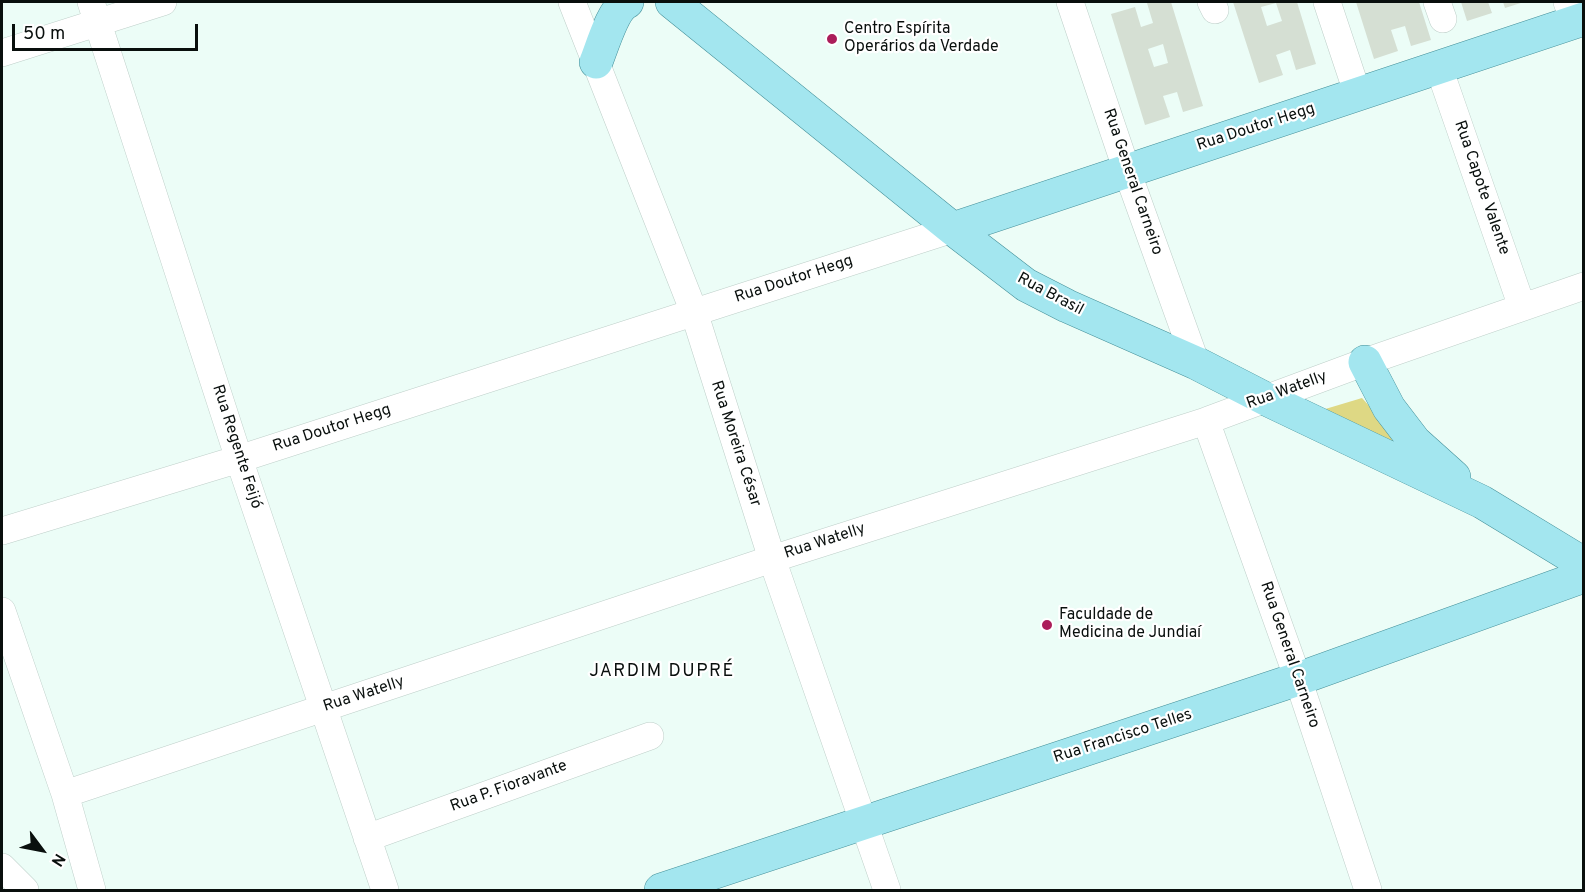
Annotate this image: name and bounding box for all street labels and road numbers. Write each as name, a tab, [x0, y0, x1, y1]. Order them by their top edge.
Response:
street label: Rua Doutor Hegg	[1194, 100, 1318, 156]
street label: Rua General Carneiro	[1098, 106, 1166, 258]
street label: Rua Capote Valente	[1449, 118, 1513, 258]
street label: Rua Doutor Hegg	[732, 252, 856, 308]
street label: Rua Brasil	[1014, 270, 1086, 320]
street label: Rua Watelly	[1244, 368, 1330, 414]
street label: Rua Moreira César	[706, 379, 764, 509]
street label: Rua Regente Feijó	[207, 382, 265, 512]
street label: Rua Doutor Hegg	[270, 401, 394, 457]
street label: Rua Watelly	[782, 520, 868, 564]
street label: Rua General Carneiro	[1255, 579, 1323, 731]
street label: Rua Watelly	[321, 673, 407, 717]
street label: Rua Francisco Telles	[1051, 706, 1195, 768]
street label: Rua P. Fioravante	[448, 757, 570, 817]

